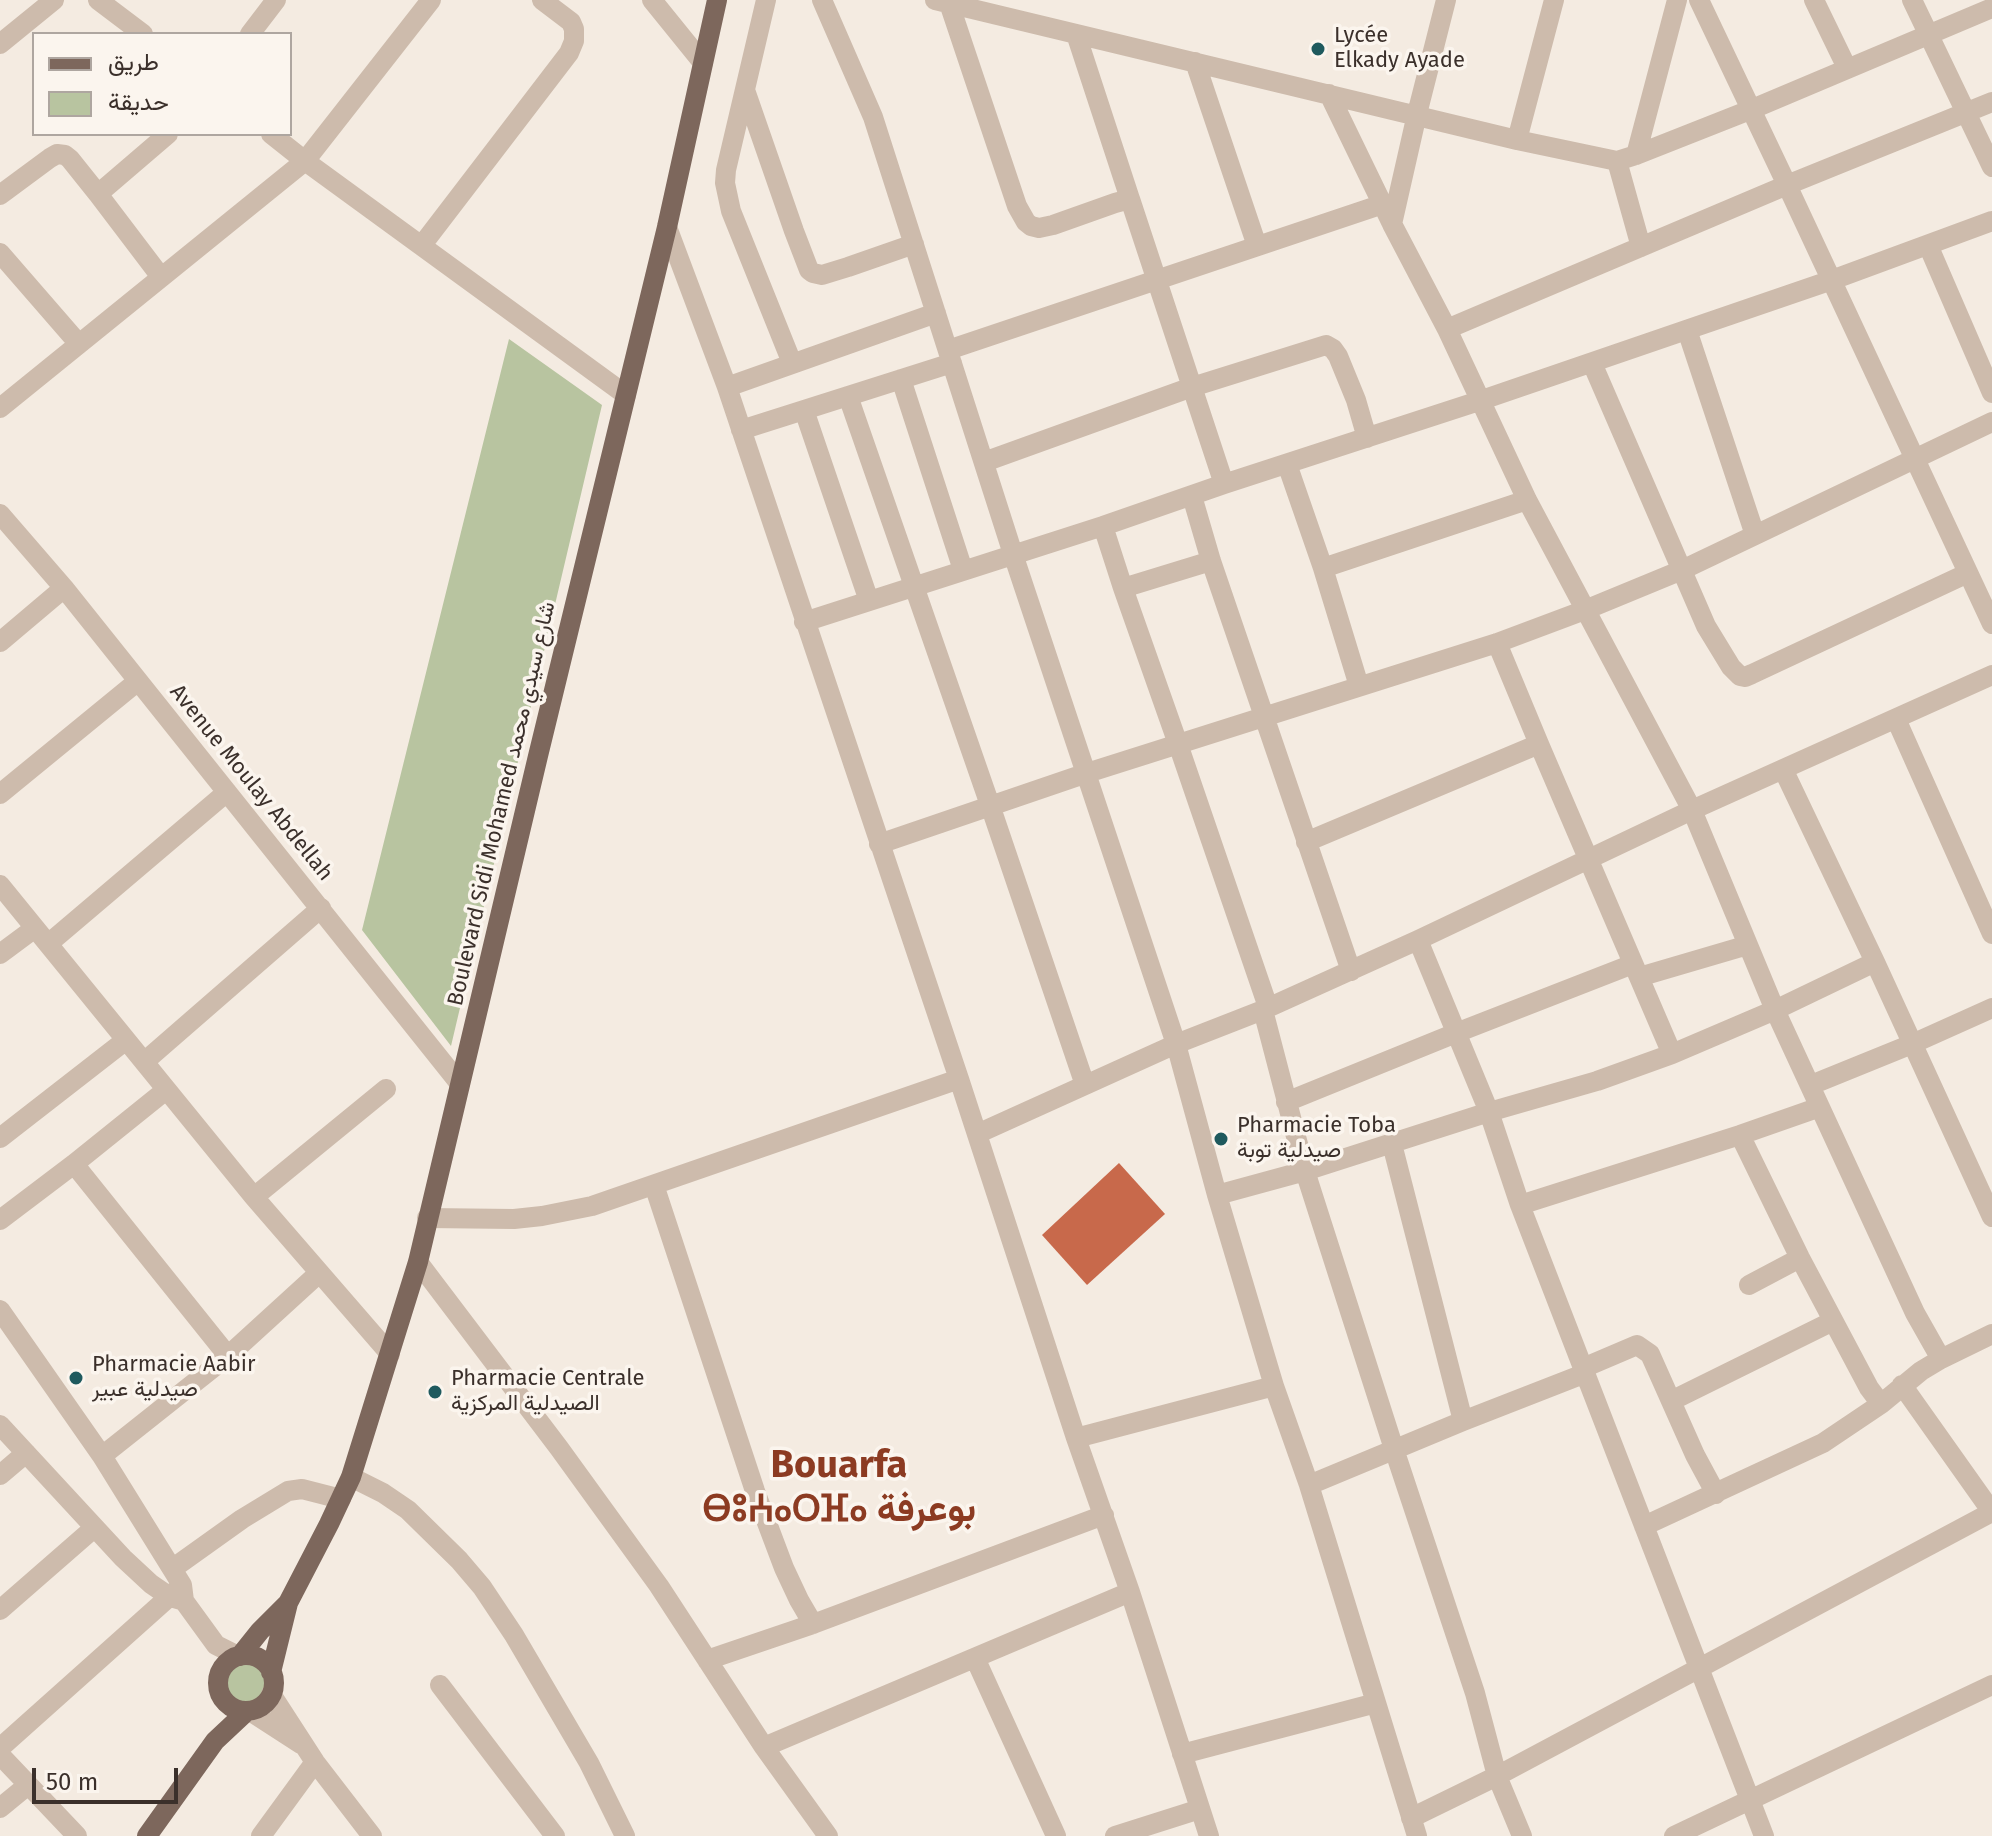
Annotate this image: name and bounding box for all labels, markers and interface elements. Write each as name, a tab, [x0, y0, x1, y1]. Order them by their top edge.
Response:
place label: Lycée Elkady Ayade	[1334, 23, 1465, 74]
legend	[32, 32, 292, 136]
marker: Lycée Elkady Ayade	[1309, 40, 1327, 58]
text: طريق	[108, 48, 159, 76]
text: حديقة	[108, 88, 169, 116]
street label: Boulevard Sidi Mohamed شارع سيدي محمد	[443, 599, 561, 1009]
street label: Avenue Moulay Abdellah	[164, 680, 338, 886]
place label: Pharmacie Toba صيدلية توبة	[1237, 1113, 1396, 1164]
marker: Pharmacie Toba صيدلية توبة	[1212, 1130, 1230, 1148]
place label: Pharmacie Aabir صيدلية عبير	[92, 1352, 255, 1404]
place label: Pharmacie Centrale الصيدلية المركزية	[451, 1366, 645, 1418]
marker: Pharmacie Aabir صيدلية عبير	[67, 1369, 85, 1387]
marker: Pharmacie Centrale الصيدلية المركزية	[426, 1383, 444, 1401]
district label: Bouarfa ⴱⵓⵄⴰⵔⴼⴰ بوعرفة	[702, 1443, 976, 1532]
scale bar	[36, 1752, 182, 1802]
text: 50 m	[46, 1768, 98, 1796]

